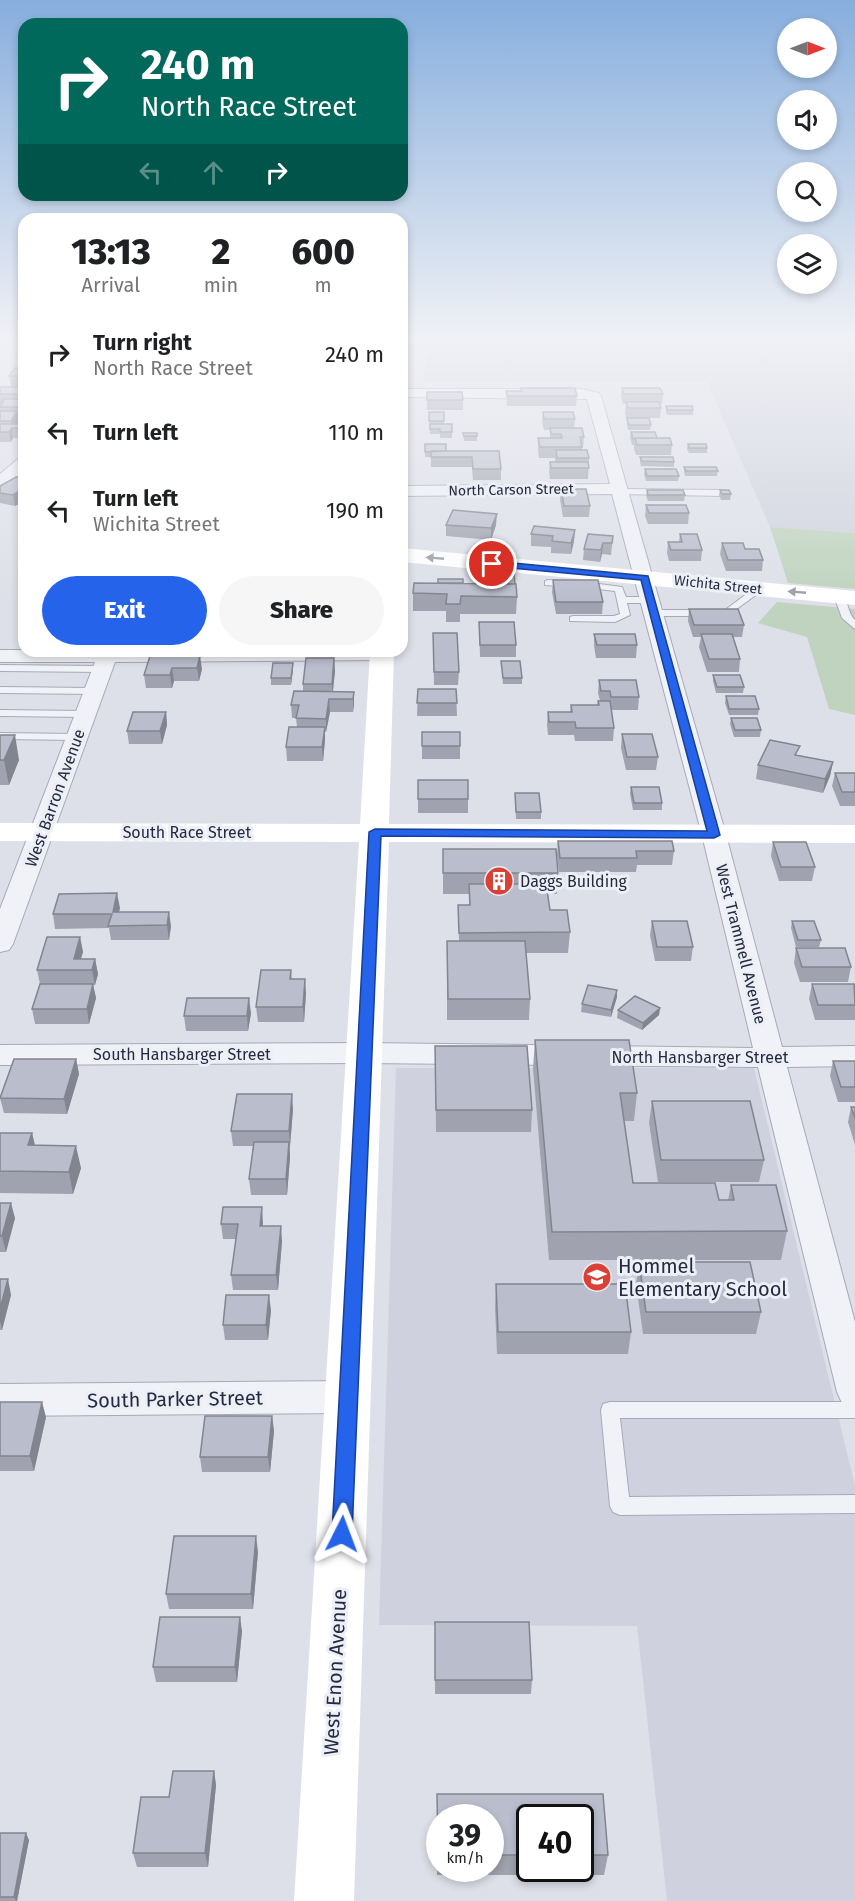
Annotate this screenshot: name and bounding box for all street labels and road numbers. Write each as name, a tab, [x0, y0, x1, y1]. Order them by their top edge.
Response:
street label: North Carson Street	[448, 480, 575, 500]
street label: Wichita Street	[673, 572, 764, 598]
street label: West Barron Avenue	[21, 726, 89, 870]
street label: South Race Street	[123, 823, 252, 842]
street label: West Trammell Avenue	[712, 862, 770, 1026]
street label: South Hansbarger Street	[93, 1045, 271, 1064]
street label: North Hansbarger Street	[612, 1048, 789, 1067]
street label: South Parker Street	[87, 1385, 264, 1413]
street label: West Enon Avenue	[319, 1588, 351, 1756]

